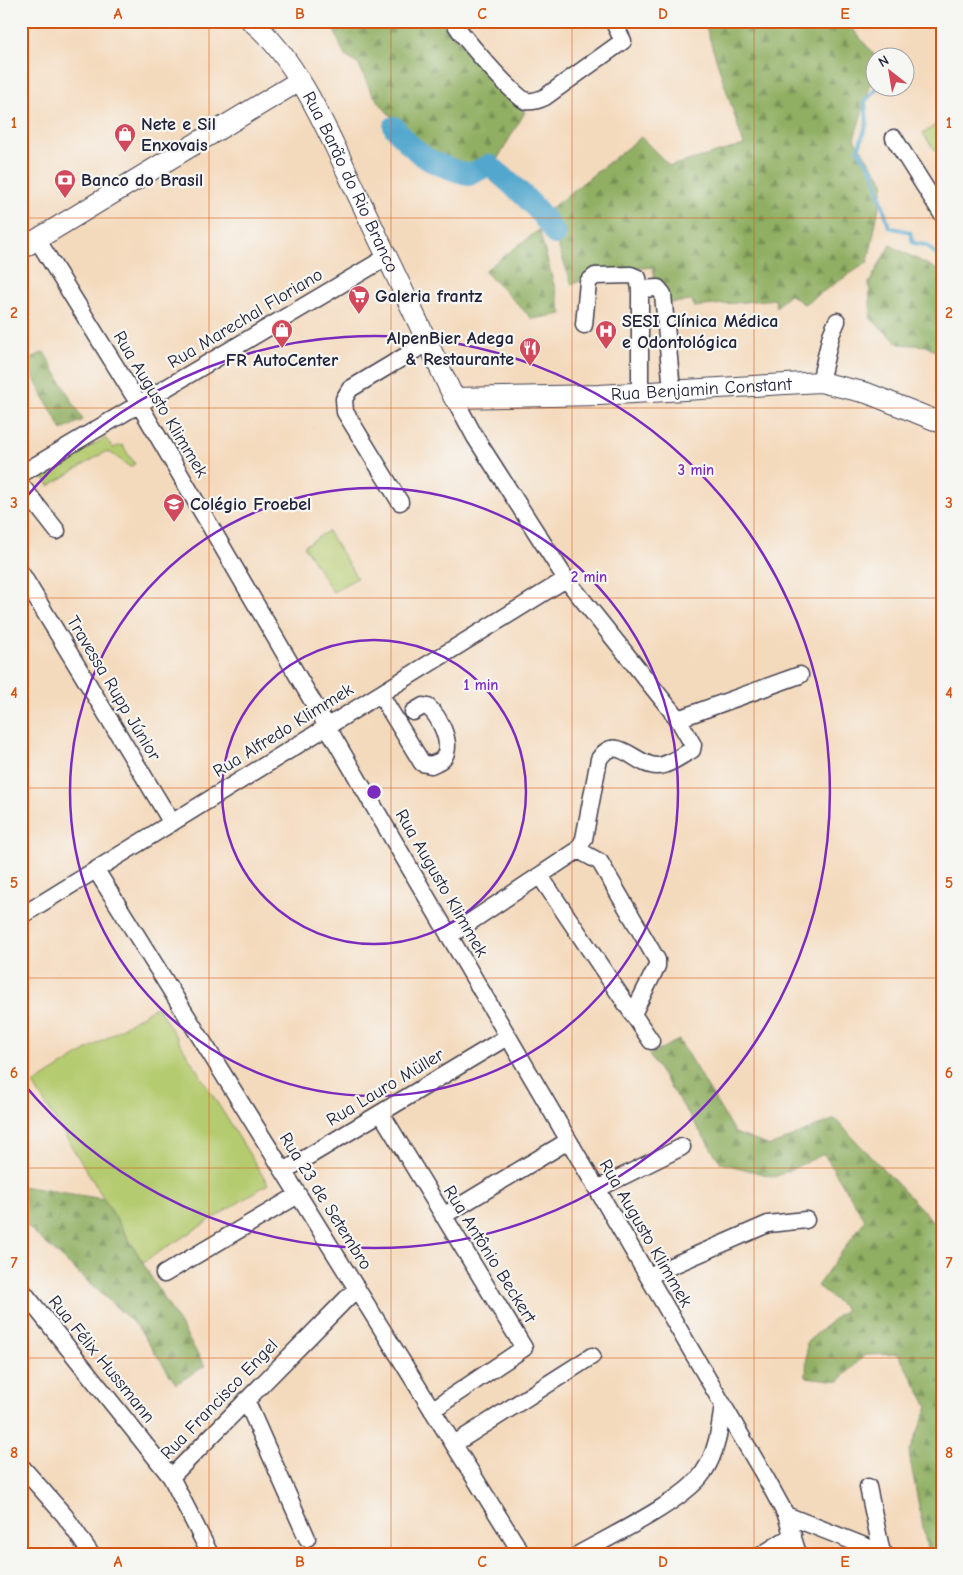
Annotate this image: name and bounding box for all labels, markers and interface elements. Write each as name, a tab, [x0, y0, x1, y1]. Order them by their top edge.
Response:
text: A	[114, 5, 123, 23]
text: B	[295, 5, 305, 23]
text: C	[477, 5, 487, 23]
text: D	[658, 5, 668, 23]
text: E	[840, 5, 850, 23]
north arrow	[866, 48, 916, 98]
text: N	[875, 52, 892, 71]
street label: Rua Barão do Rio Branco	[298, 88, 403, 276]
text: 1	[11, 114, 17, 132]
place label: Nete e Sil Enxovais	[141, 114, 216, 156]
text: 1	[946, 114, 952, 132]
shop icon: Nete e Sil Enxovais	[113, 122, 137, 153]
bank icon: Banco do Brasil	[53, 168, 77, 199]
place label: Banco do Brasil	[81, 170, 203, 191]
street label: Rua Marechal Floriano	[164, 264, 326, 373]
supermarket icon: Galeria frantz	[347, 284, 371, 315]
place label: Galeria frantz	[375, 286, 482, 307]
text: 2	[10, 304, 18, 322]
text: 2	[945, 304, 953, 322]
place label: SESI Clínica Médica e Odontológica	[622, 311, 778, 353]
shop icon: FR AutoCenter	[270, 318, 294, 349]
hospital icon: SESI Clínica Médica e Odontológica	[594, 319, 618, 350]
street label: Rua Augusto Klimmek	[109, 327, 213, 481]
place label: AlpenBier Adega & Restaurante	[387, 328, 514, 370]
restaurant icon: AlpenBier Adega & Restaurante	[518, 336, 542, 367]
place label: FR AutoCenter	[226, 350, 339, 371]
street label: Rua Benjamin Constant	[610, 374, 793, 405]
text: 3 min	[678, 461, 714, 479]
school or university icon: Colégio Froebel	[162, 492, 186, 523]
text: 3	[10, 494, 18, 512]
place label: Colégio Froebel	[190, 494, 311, 515]
text: 3	[945, 494, 953, 512]
text: 2 min	[571, 568, 607, 586]
street label: Travessa Rupp Júnior	[62, 612, 166, 765]
text: 1 min	[464, 676, 498, 694]
street label: Rua Alfredo Klimmek	[209, 679, 357, 782]
text: 4	[10, 684, 18, 702]
text: 4	[945, 684, 953, 702]
centre of rings	[365, 783, 383, 801]
street label: Rua Augusto Klimmek	[391, 806, 493, 961]
text: 5	[10, 874, 18, 892]
text: 5	[945, 874, 953, 892]
street label: Rua Lauro Müller	[323, 1044, 448, 1131]
text: 6	[10, 1064, 18, 1082]
text: 6	[945, 1064, 953, 1082]
street label: Rua 23 de Setembro	[275, 1129, 376, 1274]
street label: Rua Augusto Klimmek	[595, 1156, 697, 1311]
street label: Rua Antônio Beckert	[439, 1182, 541, 1327]
text: 7	[10, 1254, 18, 1272]
text: 7	[945, 1254, 953, 1272]
street label: Rua Félix Hussmann	[44, 1292, 159, 1427]
street label: Rua Francisco Engel	[156, 1335, 282, 1464]
text: 8	[10, 1444, 18, 1462]
text: 8	[945, 1444, 953, 1462]
text: A	[114, 1553, 123, 1571]
text: B	[295, 1553, 305, 1571]
text: C	[477, 1553, 487, 1571]
text: D	[658, 1553, 668, 1571]
text: E	[840, 1553, 850, 1571]

